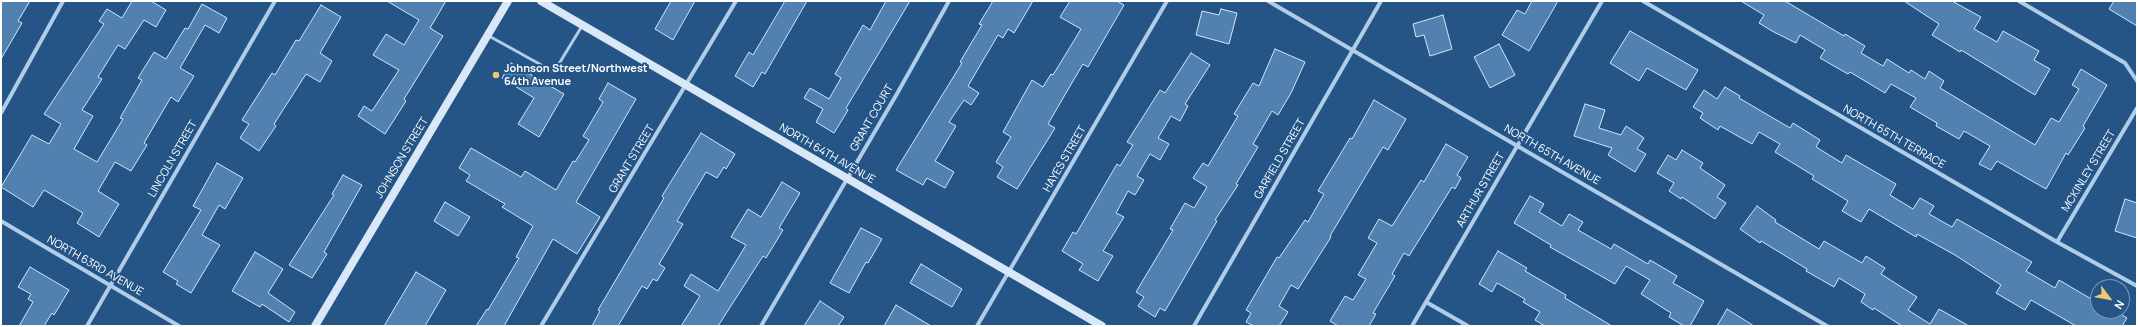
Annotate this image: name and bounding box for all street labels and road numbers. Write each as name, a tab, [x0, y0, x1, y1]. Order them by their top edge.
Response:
street label: GRANT COURT	[848, 82, 896, 154]
street label: NORTH 65TH TERRACE	[1841, 102, 1947, 172]
street label: JOHNSON STREET	[373, 115, 431, 201]
street label: GARFIELD STREET	[1252, 117, 1308, 201]
street label: LINCOLN STREET	[146, 118, 200, 200]
street label: NORTH 64TH AVENUE	[777, 121, 877, 187]
street label: GRANT STREET	[606, 122, 658, 196]
street label: NORTH 65TH AVENUE	[1502, 122, 1602, 188]
street label: HAYES STREET	[1041, 124, 1089, 194]
street label: MCKINLEY STREET	[2059, 128, 2119, 214]
street label: ARTHUR STREET	[1454, 150, 1508, 230]
street label: NORTH 63RD AVENUE	[45, 233, 145, 299]

